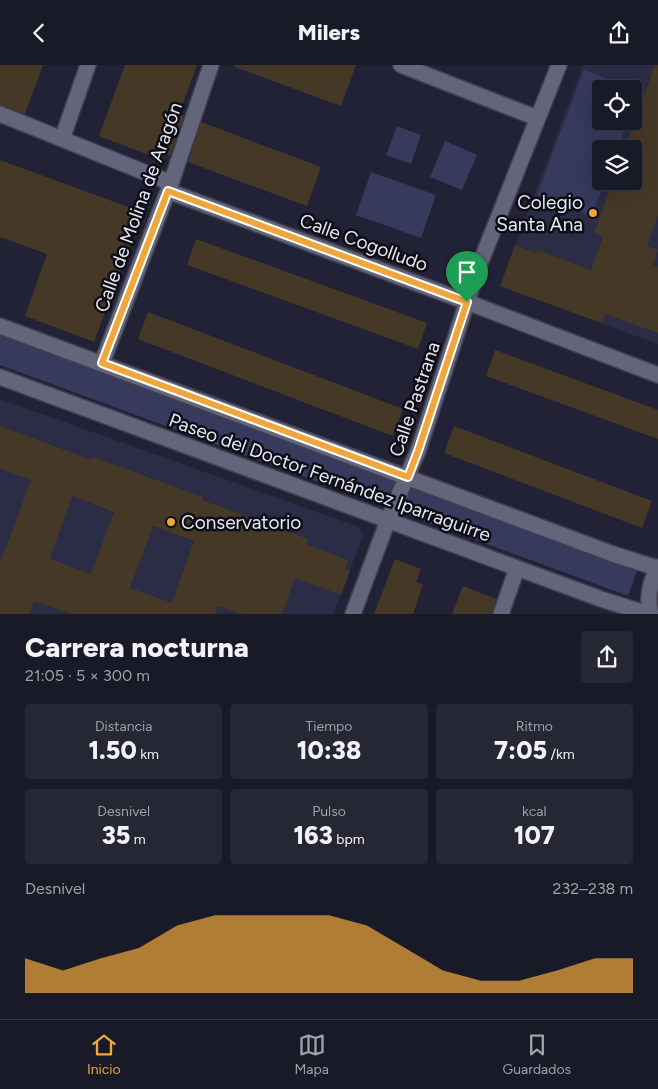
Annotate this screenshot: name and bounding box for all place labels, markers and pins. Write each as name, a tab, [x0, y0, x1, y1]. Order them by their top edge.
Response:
place label: Colegio Santa Ana	[496, 191, 583, 236]
marker: Colegio Santa Ana	[587, 207, 599, 219]
pin	[446, 251, 488, 302]
place label: Conservatorio	[181, 511, 301, 534]
marker: Conservatorio	[165, 516, 177, 528]

